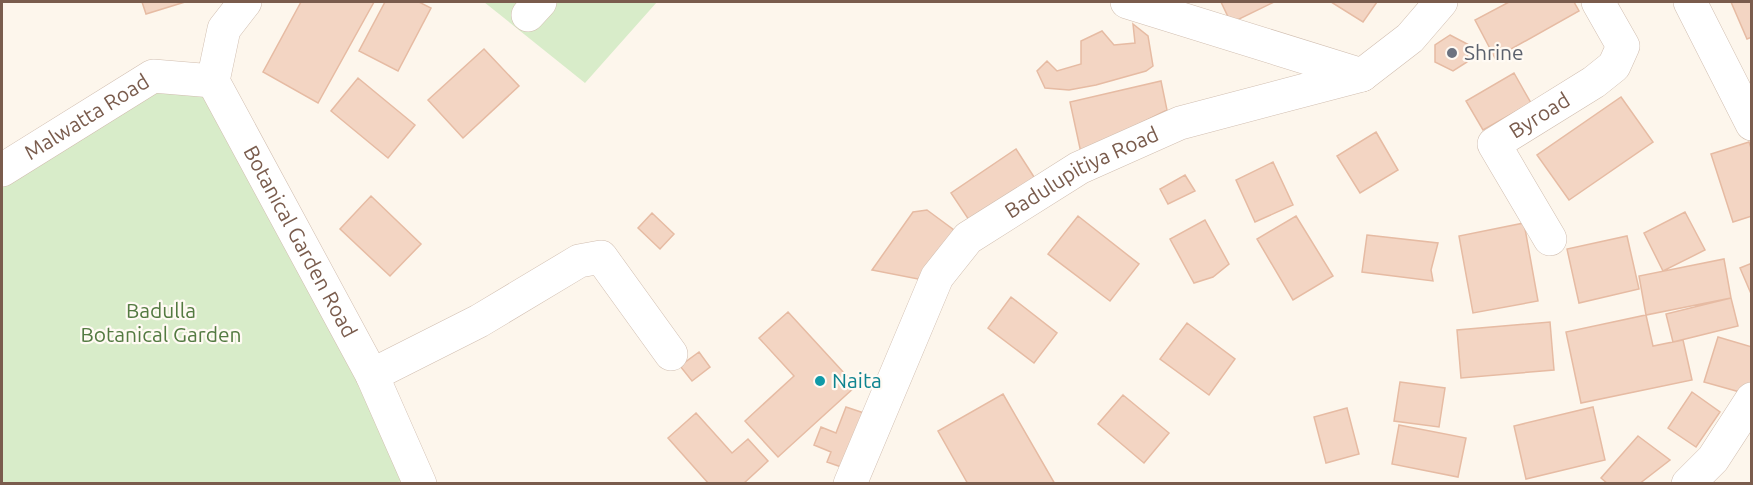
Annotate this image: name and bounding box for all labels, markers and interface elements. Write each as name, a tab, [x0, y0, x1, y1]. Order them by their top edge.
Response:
place label: Shrine	[1464, 40, 1524, 64]
marker: Shrine	[1445, 46, 1459, 60]
street label: Malwatta Road	[20, 69, 153, 164]
street label: Byroad	[1504, 87, 1574, 143]
street label: Badulupitiya Road	[1000, 121, 1162, 223]
street label: Botanical Garden Road	[239, 141, 362, 341]
park label: Badulla Botanical Garden	[80, 298, 242, 346]
place label: Naita	[832, 368, 882, 392]
marker: Naita	[813, 374, 827, 388]

